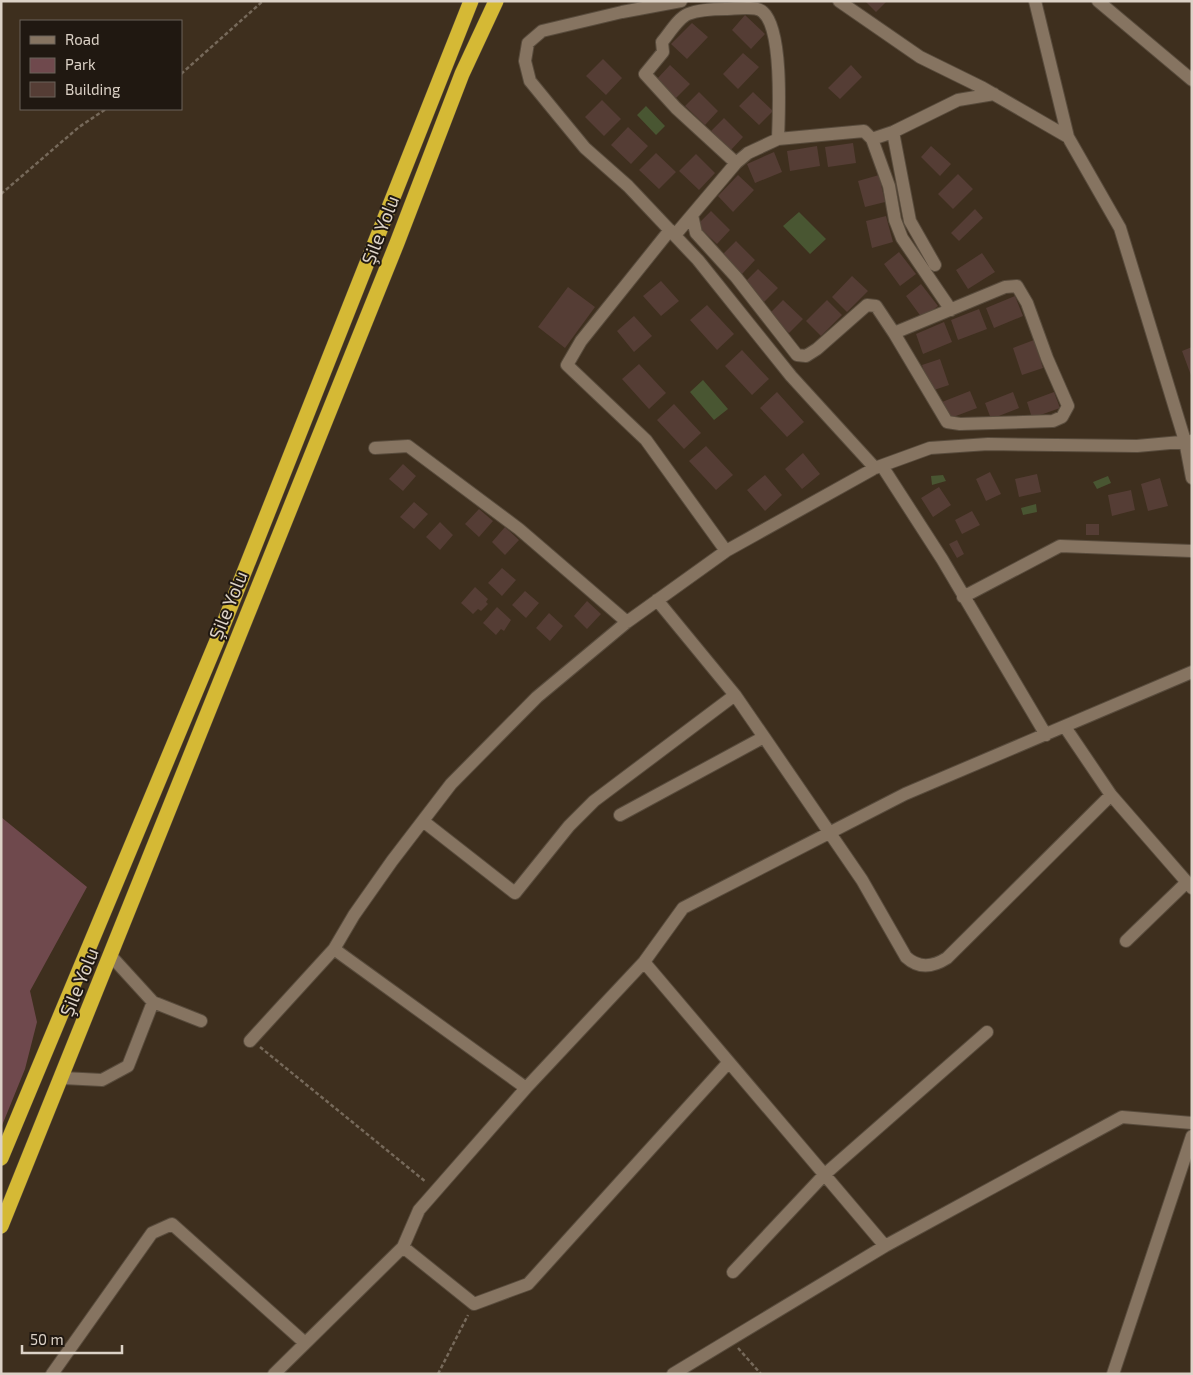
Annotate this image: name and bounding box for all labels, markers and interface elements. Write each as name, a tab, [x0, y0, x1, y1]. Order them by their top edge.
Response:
legend	[20, 20, 182, 110]
text: Road	[65, 30, 100, 48]
text: Park	[65, 55, 96, 73]
text: Building	[65, 80, 121, 98]
street label: Şile Yolu	[356, 192, 404, 268]
street label: Şile Yolu	[203, 567, 253, 643]
street label: Şile Yolu	[54, 944, 104, 1020]
scale bar	[22, 1322, 122, 1354]
text: 50 m	[30, 1330, 64, 1348]

